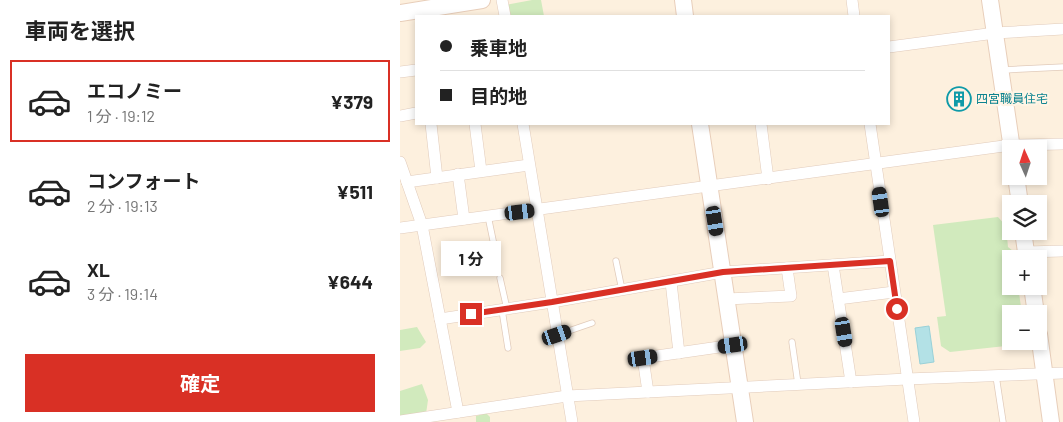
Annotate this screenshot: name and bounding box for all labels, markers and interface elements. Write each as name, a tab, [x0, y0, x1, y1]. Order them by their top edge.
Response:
text: 車両を選択	[25, 17, 135, 43]
text: 乗車地	[470, 36, 527, 59]
icon: car	[27, 79, 72, 124]
text: エコノミー	[87, 79, 182, 102]
text: 目的地	[470, 84, 527, 107]
building icon: 四宮職員住宅	[946, 86, 972, 112]
text: ¥379	[330, 90, 373, 113]
place label: 四宮職員住宅	[976, 91, 1048, 105]
text: 1 分 · 19:12	[87, 106, 155, 125]
north arrow	[1002, 140, 1048, 185]
map controls	[1002, 140, 1047, 350]
icon: car	[27, 169, 72, 214]
text: コンフォート	[87, 169, 200, 192]
text: ¥511	[336, 180, 373, 203]
car	[871, 186, 890, 218]
button: layers	[1002, 195, 1047, 240]
text: 2 分 · 19:13	[87, 196, 158, 215]
car	[504, 203, 535, 221]
car	[705, 205, 724, 237]
callout: 1 分	[441, 242, 501, 276]
text: 1 分	[459, 249, 483, 268]
button: +	[1002, 250, 1047, 295]
text: XL	[87, 258, 110, 281]
icon: car	[27, 259, 72, 304]
text: ¥644	[327, 270, 373, 293]
text: 3 分 · 19:14	[87, 284, 158, 303]
route start	[886, 298, 908, 320]
route end	[460, 303, 482, 325]
button: −	[1002, 305, 1047, 350]
car	[834, 316, 853, 348]
car	[540, 323, 573, 347]
car	[717, 335, 748, 355]
car	[627, 348, 658, 368]
button: 確定	[25, 354, 375, 412]

